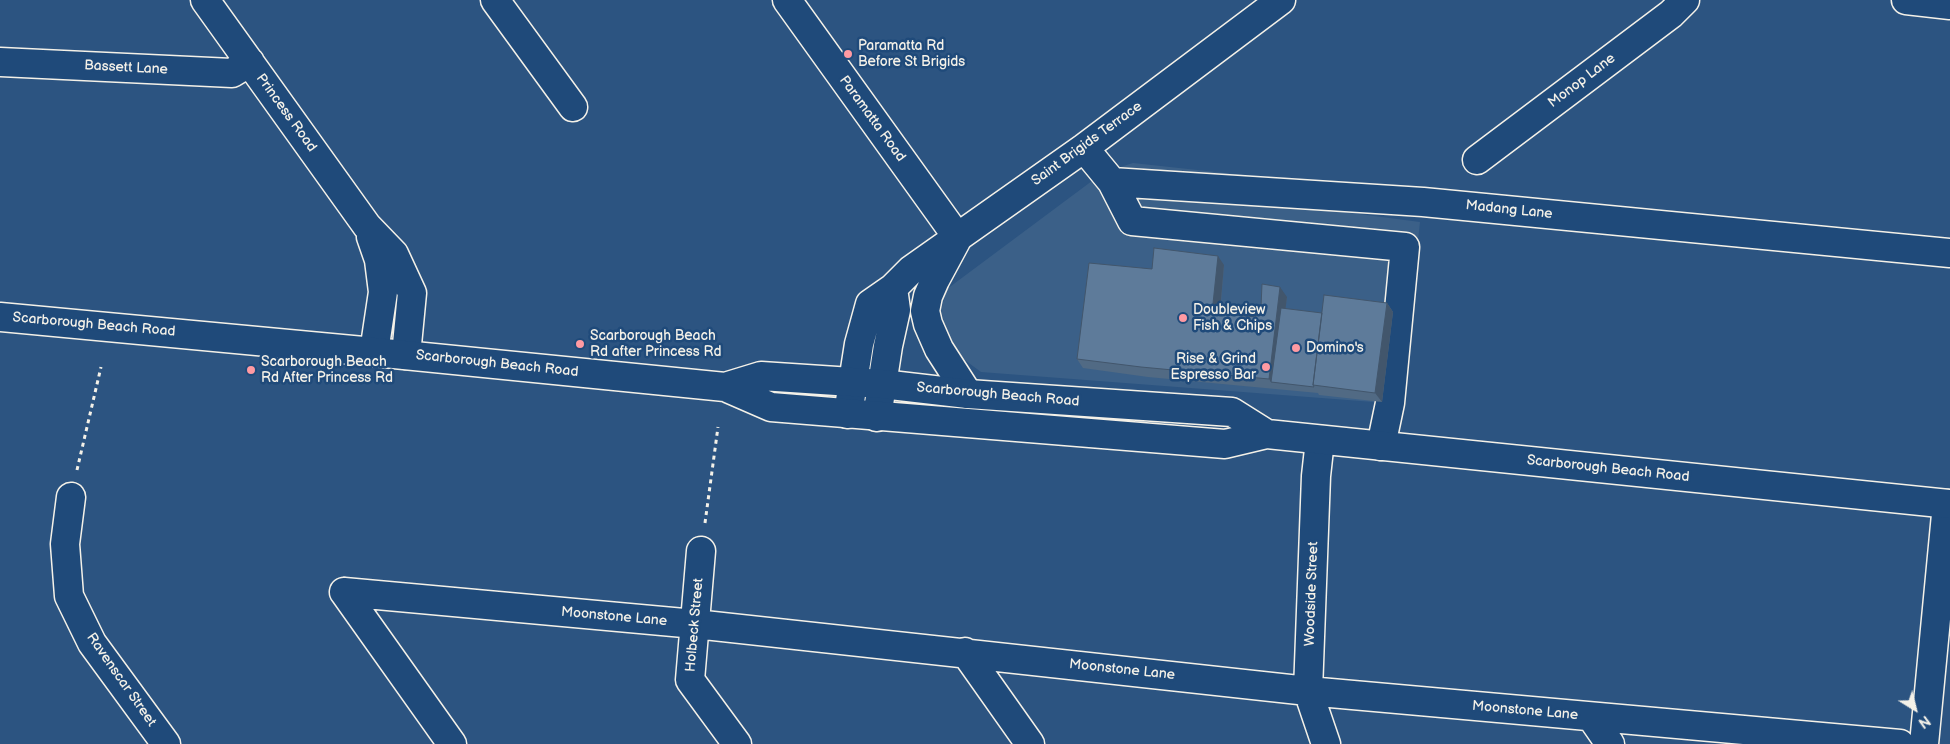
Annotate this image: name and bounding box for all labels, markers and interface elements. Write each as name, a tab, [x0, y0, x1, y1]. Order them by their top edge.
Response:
place label: Paramatta Rd Before St Brigids	[858, 38, 965, 70]
marker: Paramatta Rd Before St Brigids	[842, 48, 854, 60]
street label: Monop Lane	[1545, 50, 1619, 112]
street label: Bassett Lane	[84, 57, 168, 79]
street label: Princess Road	[252, 71, 320, 155]
street label: Paramatta Road	[835, 73, 909, 165]
street label: Saint Brigids Terrace	[1029, 98, 1145, 190]
street label: Madang Lane	[1465, 197, 1553, 223]
place label: Doubleview Fish & Chips	[1193, 302, 1272, 334]
street label: Scarborough Beach Road	[12, 310, 176, 340]
marker: Doubleview Fish & Chips	[1177, 312, 1189, 324]
place label: Scarborough Beach Rd after Princess Rd	[590, 328, 721, 361]
marker: Scarborough Beach Rd after Princess Rd	[574, 338, 586, 350]
place label: Domino's	[1306, 340, 1364, 356]
marker: Domino's	[1290, 342, 1302, 354]
street label: Scarborough Beach Road	[415, 347, 579, 381]
place label: Rise & Grind Espresso Bar	[1170, 351, 1256, 384]
place label: Scarborough Beach Rd After Princess Rd	[261, 354, 393, 387]
marker: Rise & Grind Espresso Bar	[1260, 361, 1272, 373]
marker: Scarborough Beach Rd After Princess Rd	[245, 364, 257, 376]
street label: Scarborough Beach Road	[916, 380, 1080, 410]
street label: Scarborough Beach Road	[1526, 452, 1690, 486]
street label: Woodside Street	[1302, 541, 1322, 647]
street label: Holbeck Street	[683, 577, 707, 673]
street label: Moonstone Lane	[560, 604, 668, 630]
street label: Ravenscar Street	[83, 630, 159, 730]
street label: Moonstone Lane	[1068, 656, 1176, 684]
north arrow	[1890, 684, 1940, 734]
street label: Moonstone Lane	[1471, 698, 1579, 724]
text: N	[1915, 712, 1933, 732]

